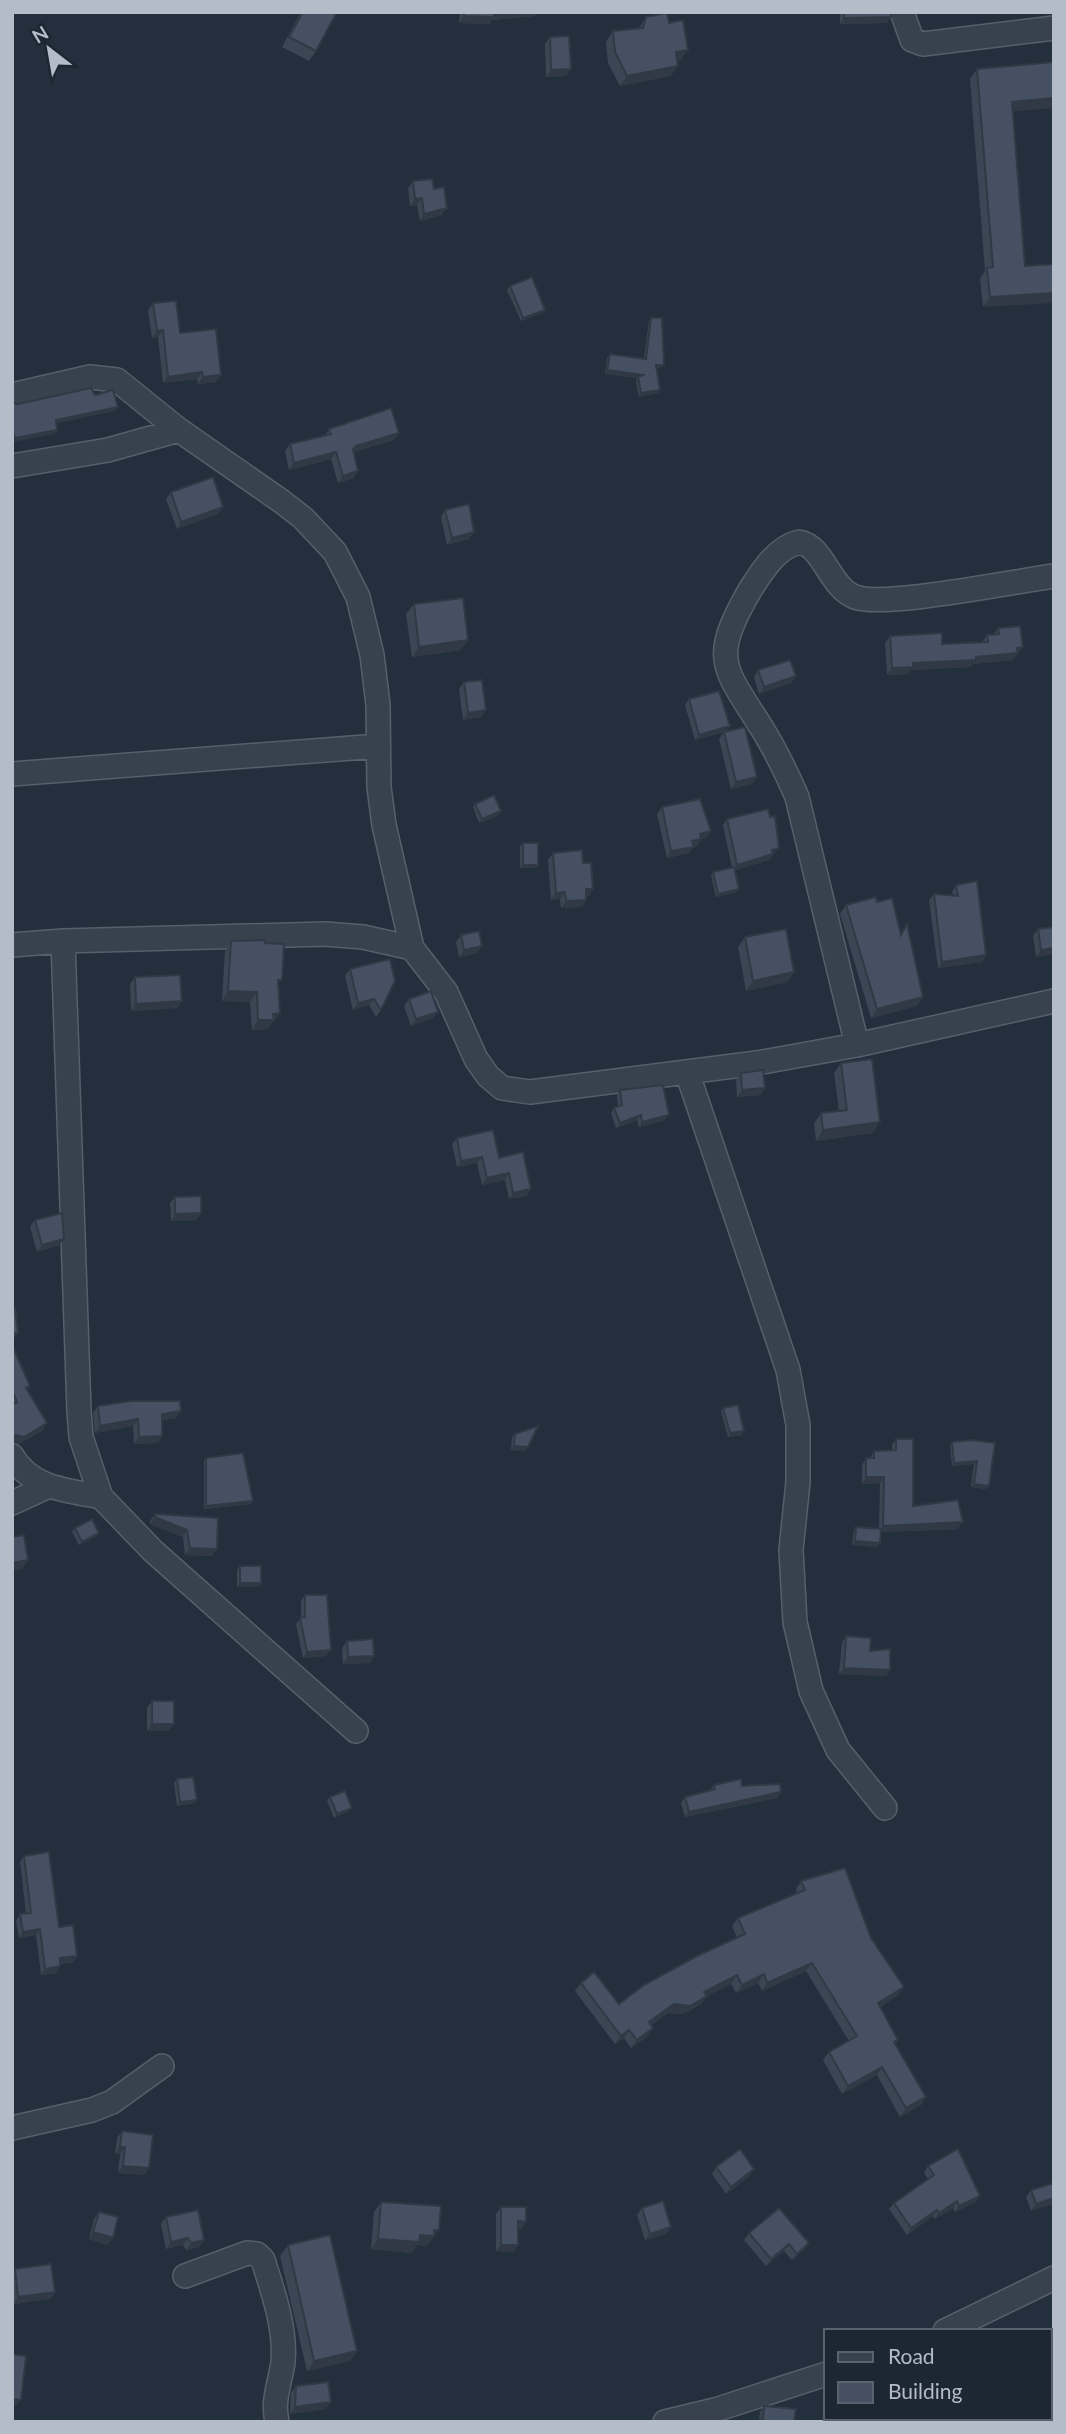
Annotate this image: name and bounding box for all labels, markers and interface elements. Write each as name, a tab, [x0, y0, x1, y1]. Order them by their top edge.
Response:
north arrow	[14, 14, 84, 84]
text: N	[28, 20, 52, 48]
legend	[824, 2329, 1052, 2420]
text: Road	[888, 2343, 935, 2368]
text: Building	[888, 2378, 963, 2403]

